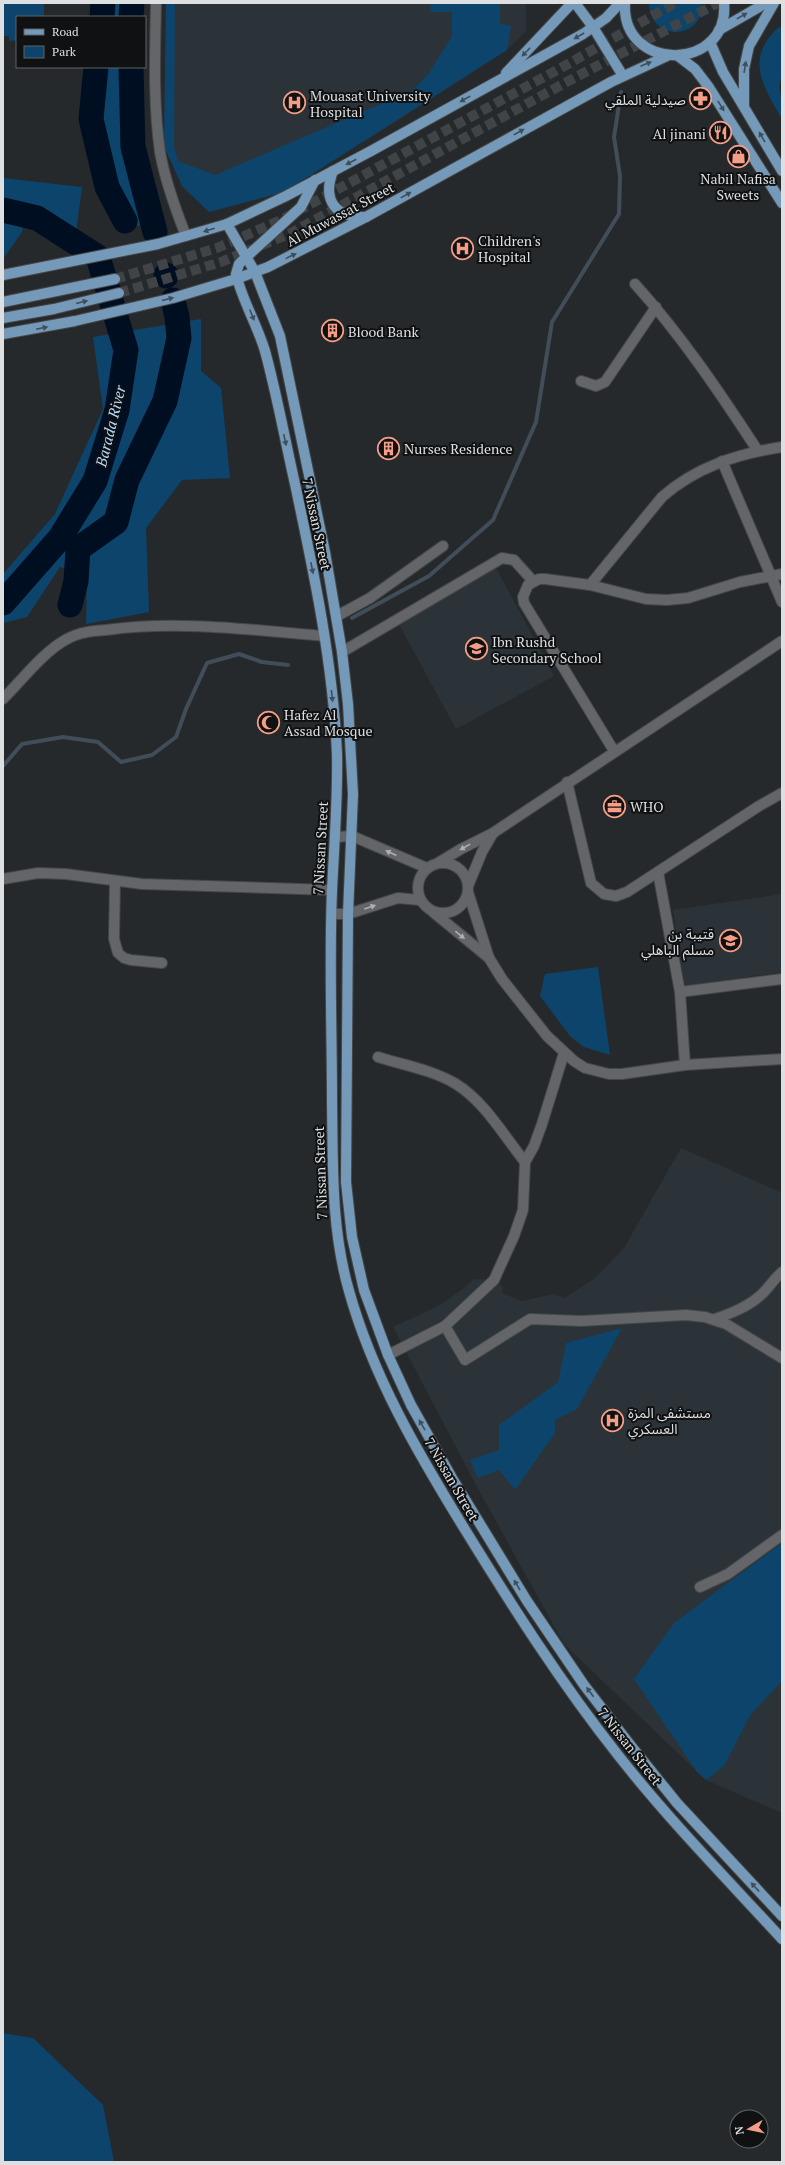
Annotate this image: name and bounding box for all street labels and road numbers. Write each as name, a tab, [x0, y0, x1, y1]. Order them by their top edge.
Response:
street label: Al Muwassat Street	[283, 177, 398, 251]
street label: 7 Nissan Street	[298, 476, 336, 573]
street label: 7 Nissan Street	[308, 800, 332, 895]
street label: 7 Nissan Street	[309, 1125, 331, 1220]
street label: 7 Nissan Street	[420, 1434, 484, 1525]
street label: 7 Nissan Street	[594, 1703, 667, 1789]

